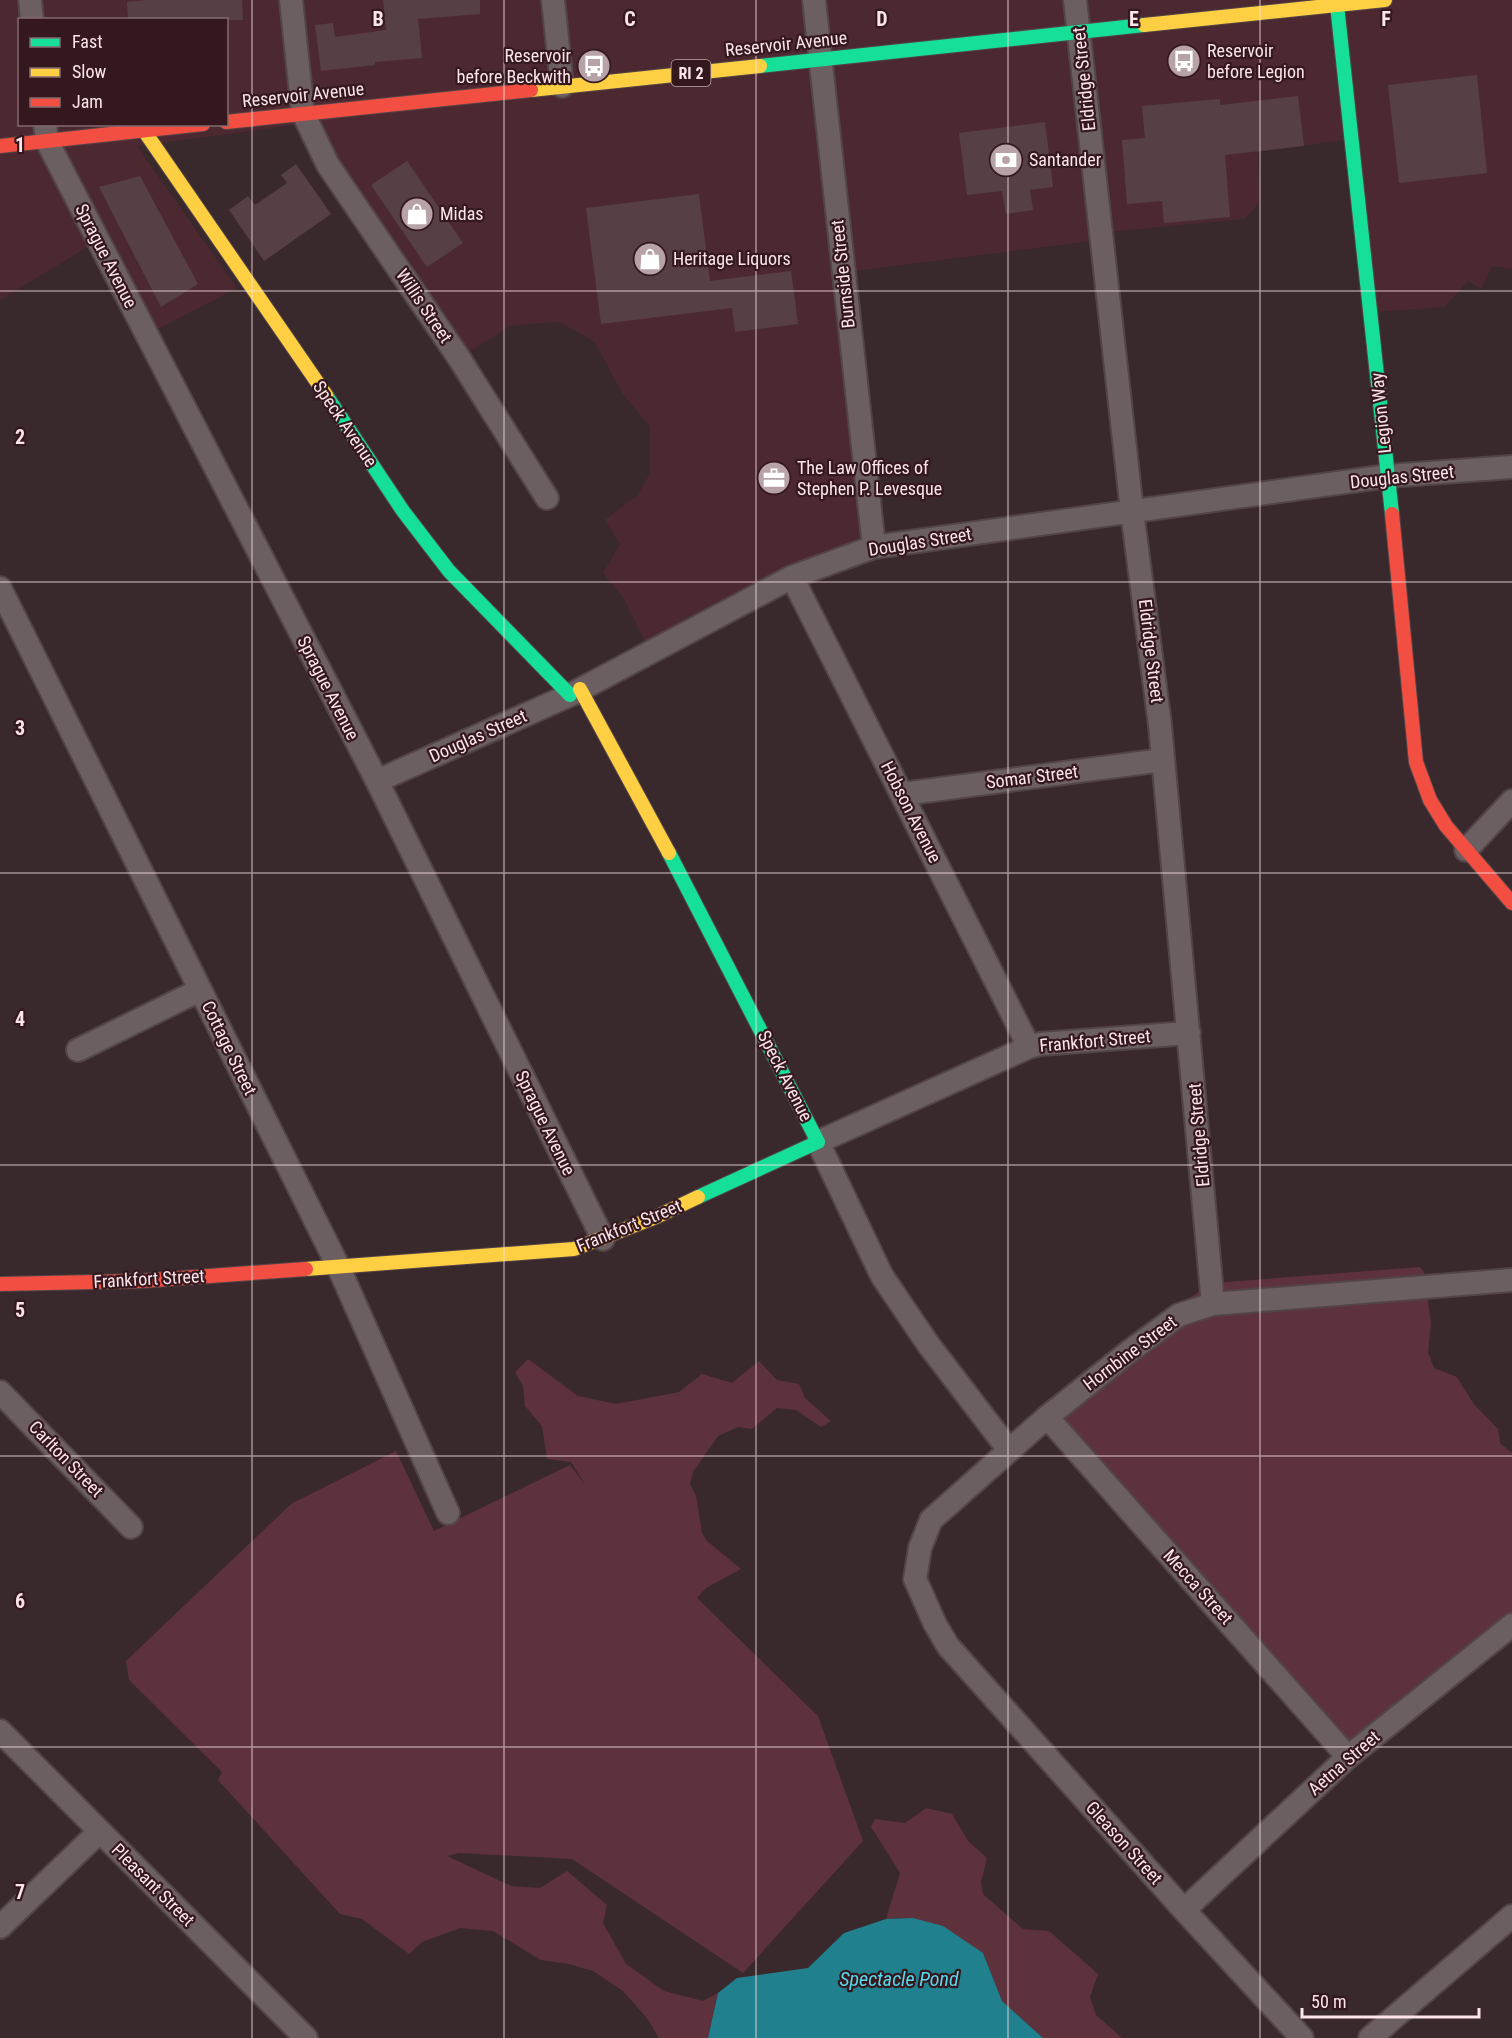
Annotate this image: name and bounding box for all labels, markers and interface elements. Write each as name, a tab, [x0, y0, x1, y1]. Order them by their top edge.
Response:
text: B	[372, 7, 384, 31]
text: C	[624, 7, 636, 31]
text: D	[876, 7, 888, 31]
text: E	[1129, 7, 1139, 31]
text: F	[1381, 7, 1391, 31]
legend	[18, 18, 228, 126]
street label: Eldridge Street	[1068, 26, 1099, 132]
street label: Reservoir Avenue	[724, 27, 848, 60]
text: Fast	[72, 31, 103, 52]
place label: Reservoir before Legion	[1207, 40, 1305, 82]
bus stop icon: Reservoir before Legion	[1166, 43, 1202, 79]
place label: Reservoir before Beckwith	[457, 45, 572, 87]
bus stop icon: Reservoir before Beckwith	[576, 48, 612, 84]
road number: RI 2	[672, 60, 710, 86]
text: Slow	[72, 61, 107, 82]
street label: Reservoir Avenue	[241, 78, 365, 111]
text: Jam	[72, 91, 103, 112]
text: 1	[15, 133, 25, 157]
bank icon: Santander	[988, 142, 1024, 178]
place label: Santander	[1029, 149, 1102, 170]
shop icon: Midas	[399, 196, 435, 232]
street label: Sprague Avenue	[71, 200, 142, 311]
place label: Midas	[440, 203, 484, 224]
street label: Burnside Street	[826, 219, 859, 329]
shop icon: Heritage Liquors	[632, 241, 668, 277]
place label: Heritage Liquors	[673, 248, 791, 269]
street label: Willis Street	[392, 265, 457, 347]
street label: Legion Way	[1366, 371, 1395, 455]
street label: Speck Avenue	[309, 377, 382, 471]
text: 2	[15, 425, 25, 449]
place label: The Law Offices of Stephen P. Levesque	[797, 457, 942, 499]
office icon: The Law Offices of Stephen P. Levesque	[756, 460, 792, 496]
street label: Douglas Street	[1349, 461, 1455, 492]
street label: Douglas Street	[867, 523, 973, 560]
street label: Eldridge Street	[1135, 598, 1168, 704]
street label: Sprague Avenue	[293, 632, 364, 743]
street label: Douglas Street	[426, 705, 530, 766]
text: 3	[15, 716, 25, 740]
street label: Hobson Avenue	[877, 758, 946, 866]
street label: Somar Street	[985, 760, 1079, 793]
street label: Cottage Street	[198, 997, 261, 1098]
text: 4	[15, 1007, 25, 1031]
street label: Frankfort Street	[1039, 1025, 1151, 1056]
street label: Speck Avenue	[754, 1027, 817, 1125]
street label: Sprague Avenue	[511, 1067, 580, 1179]
street label: Eldridge Street	[1184, 1082, 1214, 1188]
street label: Frankfort Street	[573, 1195, 684, 1256]
street label: Frankfort Street	[93, 1265, 205, 1292]
text: 5	[15, 1298, 25, 1322]
street label: Hornbine Street	[1079, 1311, 1180, 1394]
street label: Carlton Street	[25, 1416, 108, 1501]
street label: Mecca Street	[1159, 1545, 1237, 1628]
text: 6	[15, 1589, 25, 1613]
street label: Aetna Street	[1304, 1726, 1384, 1799]
street label: Gleason Street	[1082, 1797, 1167, 1888]
street label: Pleasant Street	[108, 1839, 199, 1930]
text: 7	[15, 1880, 25, 1904]
water label: Spectacle Pond	[839, 1967, 959, 1991]
scale bar	[1302, 1981, 1479, 2019]
text: 50 m	[1311, 1991, 1346, 2012]

